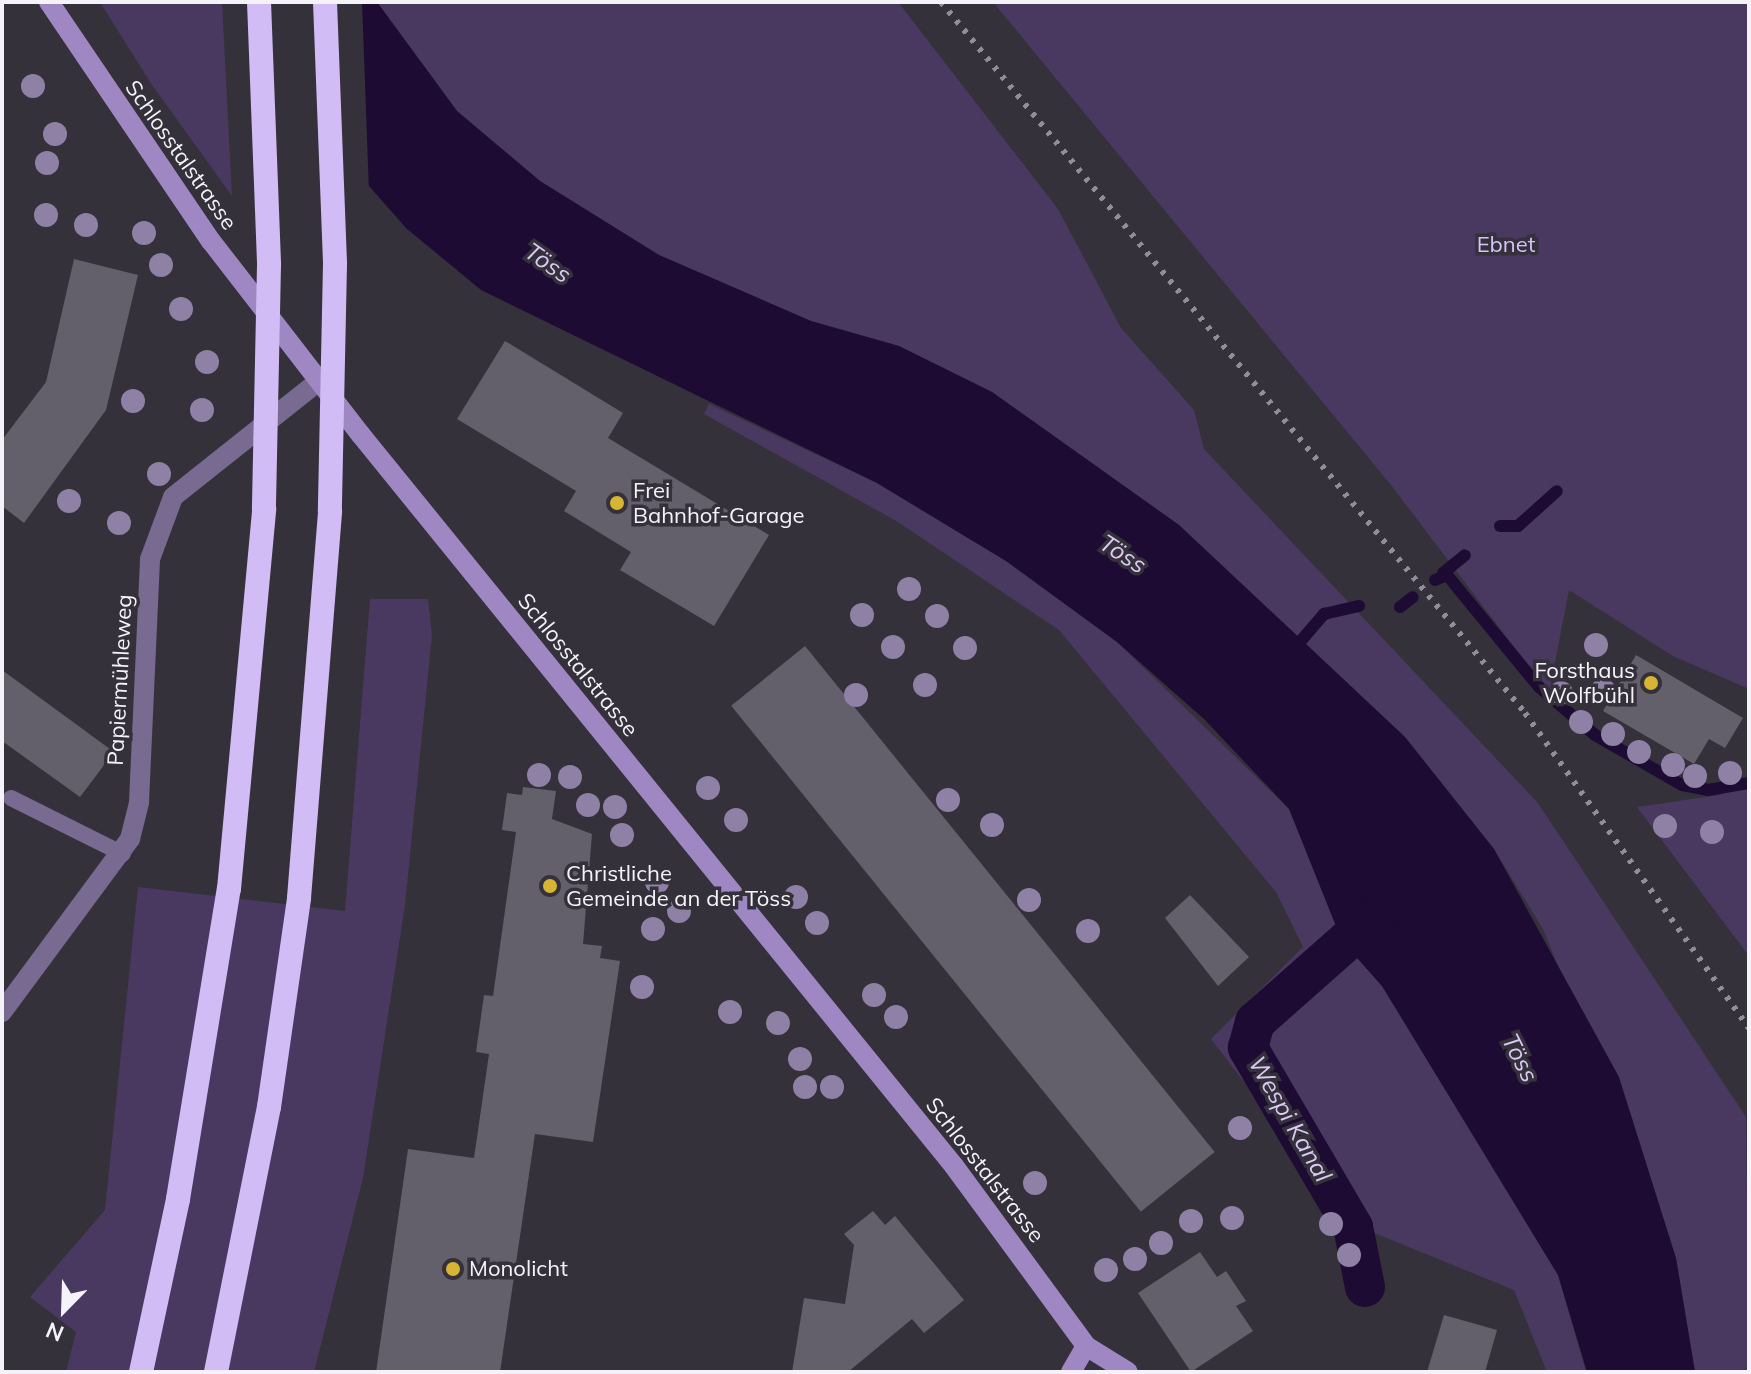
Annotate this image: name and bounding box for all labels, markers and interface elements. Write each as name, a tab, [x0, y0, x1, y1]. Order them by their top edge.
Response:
street label: Schlosstalstrasse	[120, 75, 242, 235]
park label: Ebnet	[1477, 232, 1535, 258]
water label: Töss	[519, 237, 577, 289]
place label: Frei Bahnhof-Garage	[633, 477, 805, 528]
marker: Frei Bahnhof-Garage	[608, 494, 626, 512]
water label: Töss	[1094, 528, 1152, 580]
street label: Schlosstalstrasse	[512, 588, 644, 742]
street label: Papiermühleweg	[102, 594, 138, 766]
place label: Forsthaus Wolfbühl	[1534, 657, 1635, 708]
marker: Forsthaus Wolfbühl	[1642, 674, 1660, 692]
place label: Christliche Gemeinde an der Töss	[566, 860, 791, 912]
marker: Christliche Gemeinde an der Töss	[541, 877, 559, 895]
water label: Töss	[1496, 1029, 1544, 1087]
water label: Wespi Kanal	[1242, 1051, 1338, 1187]
street label: Schlosstalstrasse	[920, 1092, 1050, 1248]
place label: Monolicht	[469, 1256, 568, 1282]
marker: Monolicht	[444, 1260, 462, 1278]
north arrow	[24, 1270, 104, 1350]
text: N	[42, 1316, 68, 1348]

